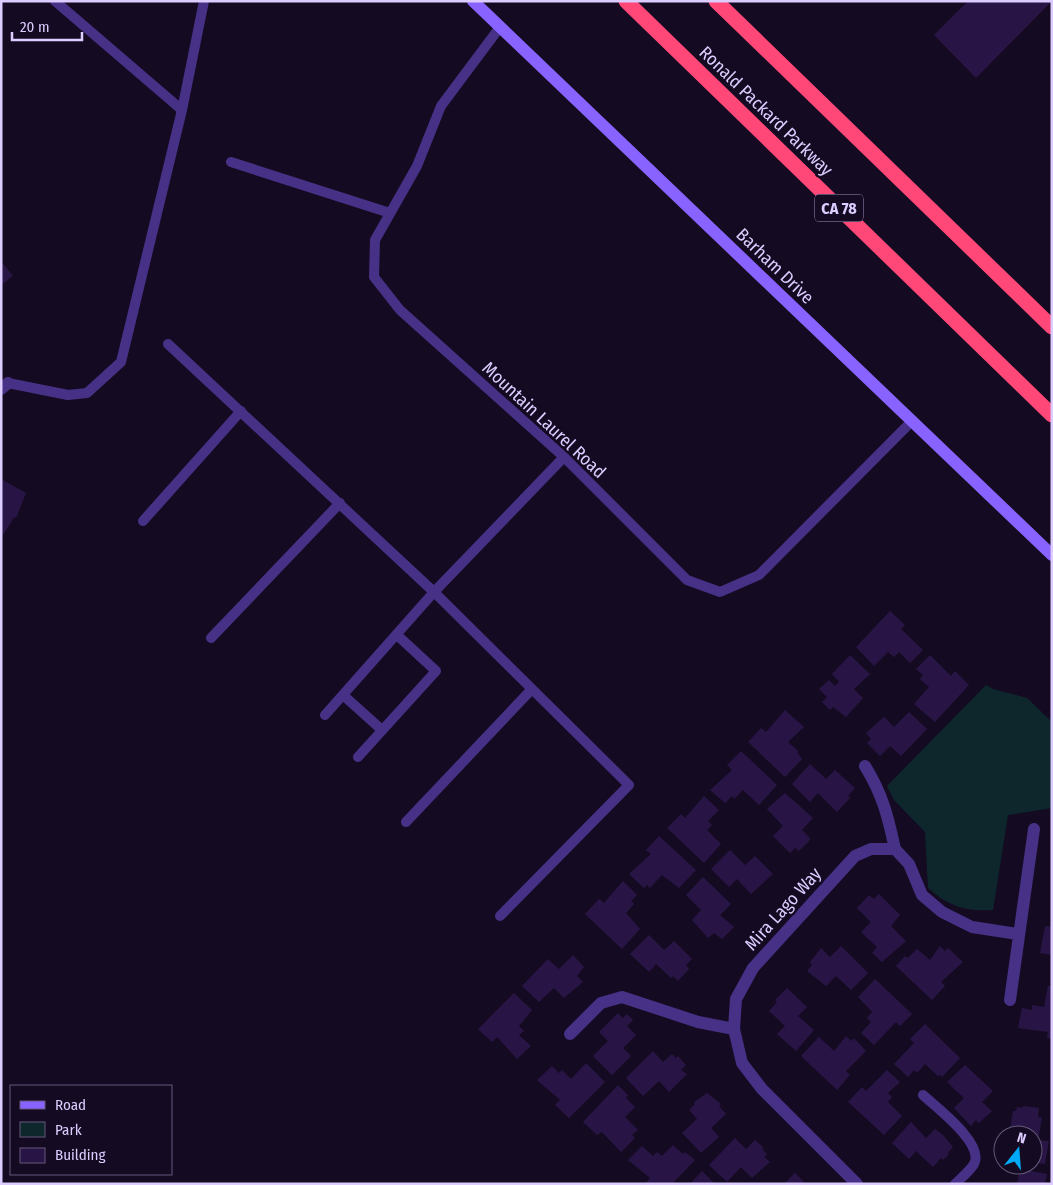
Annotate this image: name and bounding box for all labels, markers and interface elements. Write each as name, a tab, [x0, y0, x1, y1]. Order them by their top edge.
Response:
scale bar	[12, 10, 82, 42]
text: 20 m	[20, 18, 50, 36]
street label: Ronald Packard Parkway	[695, 41, 837, 181]
road number: CA 78	[815, 194, 863, 222]
street label: Barham Drive	[732, 224, 818, 309]
street label: Mountain Laurel Road	[478, 357, 610, 483]
street label: Mira Lago Way	[740, 863, 826, 955]
legend	[10, 1085, 172, 1175]
text: Road	[55, 1096, 86, 1114]
text: Park	[55, 1121, 82, 1139]
north arrow	[993, 1125, 1043, 1175]
text: N	[1015, 1129, 1028, 1147]
text: Building	[55, 1146, 106, 1164]

